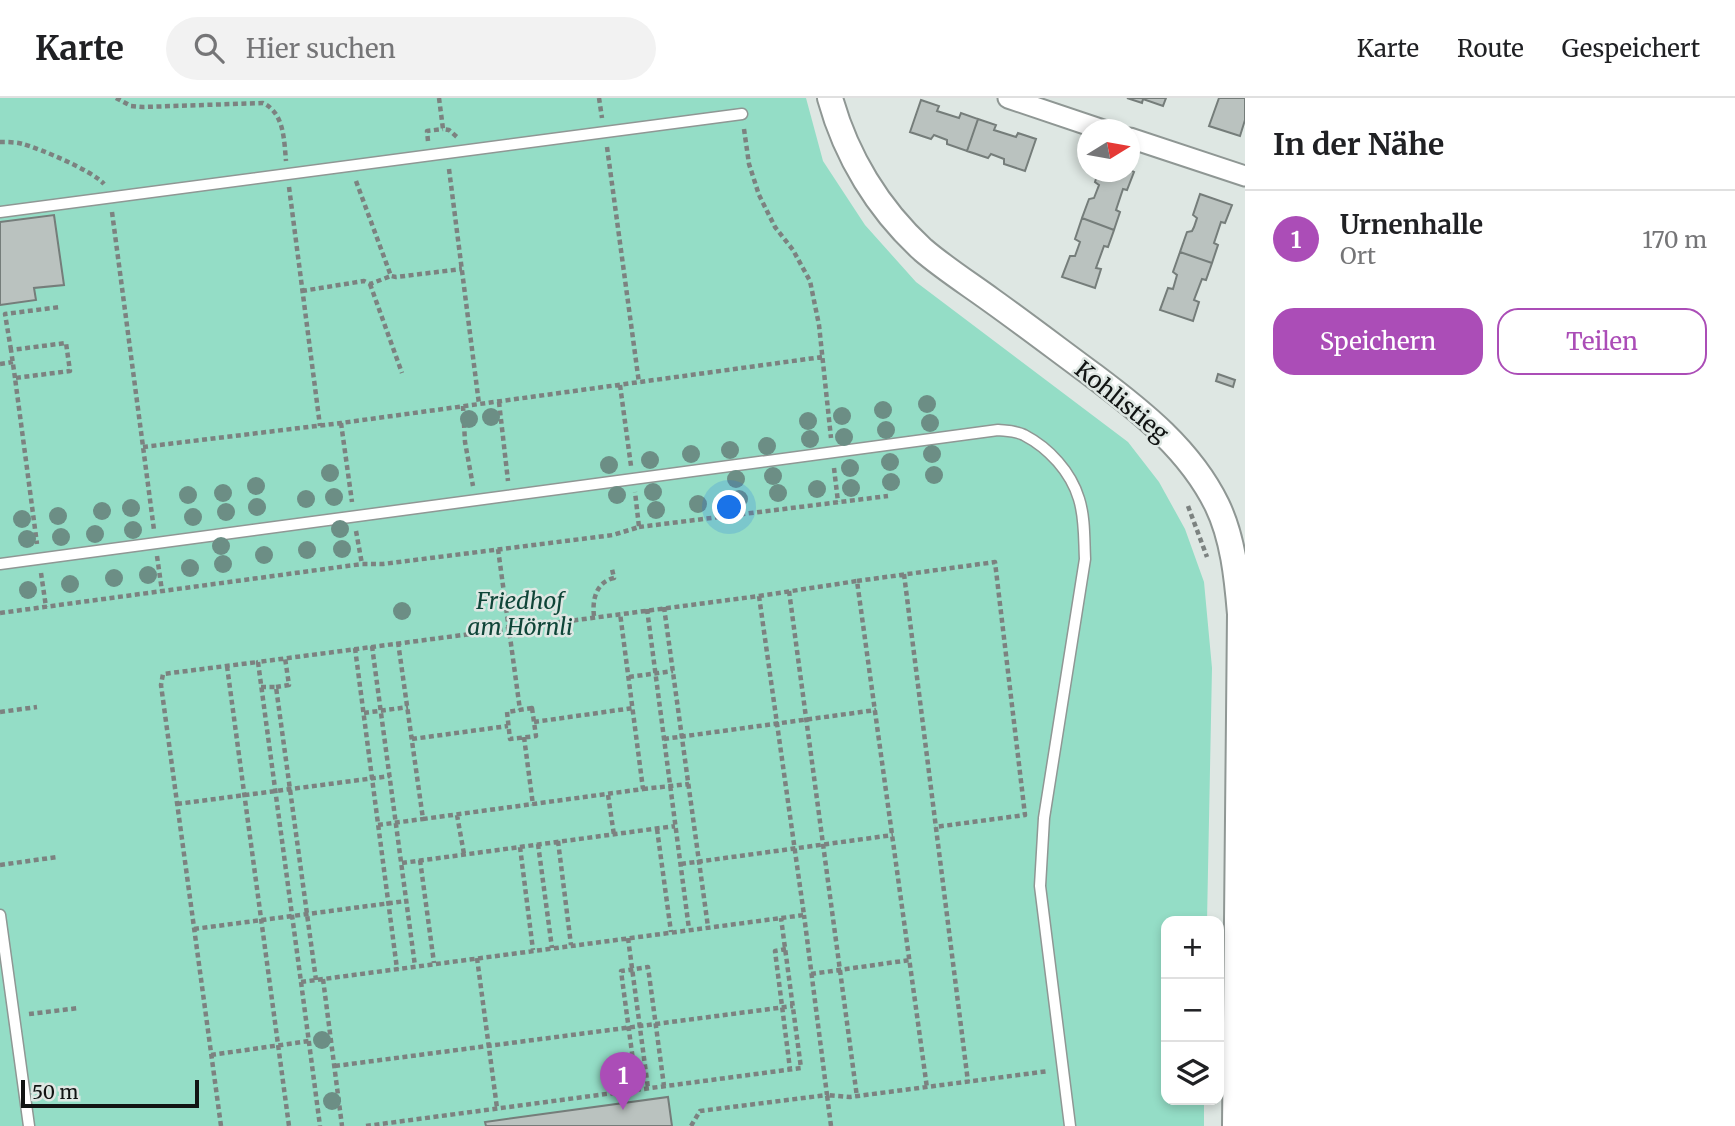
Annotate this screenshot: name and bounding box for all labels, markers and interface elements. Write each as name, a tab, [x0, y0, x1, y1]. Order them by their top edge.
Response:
search box	[166, 17, 656, 80]
text: Karte	[35, 28, 124, 69]
icon: search	[190, 29, 228, 67]
text: Hier suchen	[246, 32, 396, 65]
text: Karte	[1357, 33, 1419, 64]
text: Route	[1457, 33, 1524, 64]
text: Gespeichert	[1562, 33, 1700, 64]
north arrow	[1077, 119, 1140, 182]
text: In der Nähe	[1273, 125, 1444, 163]
text: Urnenhalle	[1340, 208, 1483, 241]
text: 1	[1291, 225, 1301, 254]
text: 170 m	[1642, 225, 1707, 254]
text: Ort	[1340, 241, 1376, 270]
button: Speichern	[1273, 308, 1483, 375]
button: Teilen	[1497, 308, 1707, 375]
street label: Kohlistieg	[1069, 354, 1175, 448]
your location	[712, 490, 746, 524]
park label: Friedhof am Hörnli	[467, 586, 573, 641]
map controls	[1161, 916, 1224, 1105]
button: +	[1161, 916, 1224, 979]
button: −	[1161, 979, 1224, 1042]
button: layers	[1161, 1042, 1224, 1105]
pin: 1	[600, 1052, 646, 1110]
scale bar	[21, 1077, 200, 1109]
text: 50 m	[32, 1080, 78, 1104]

